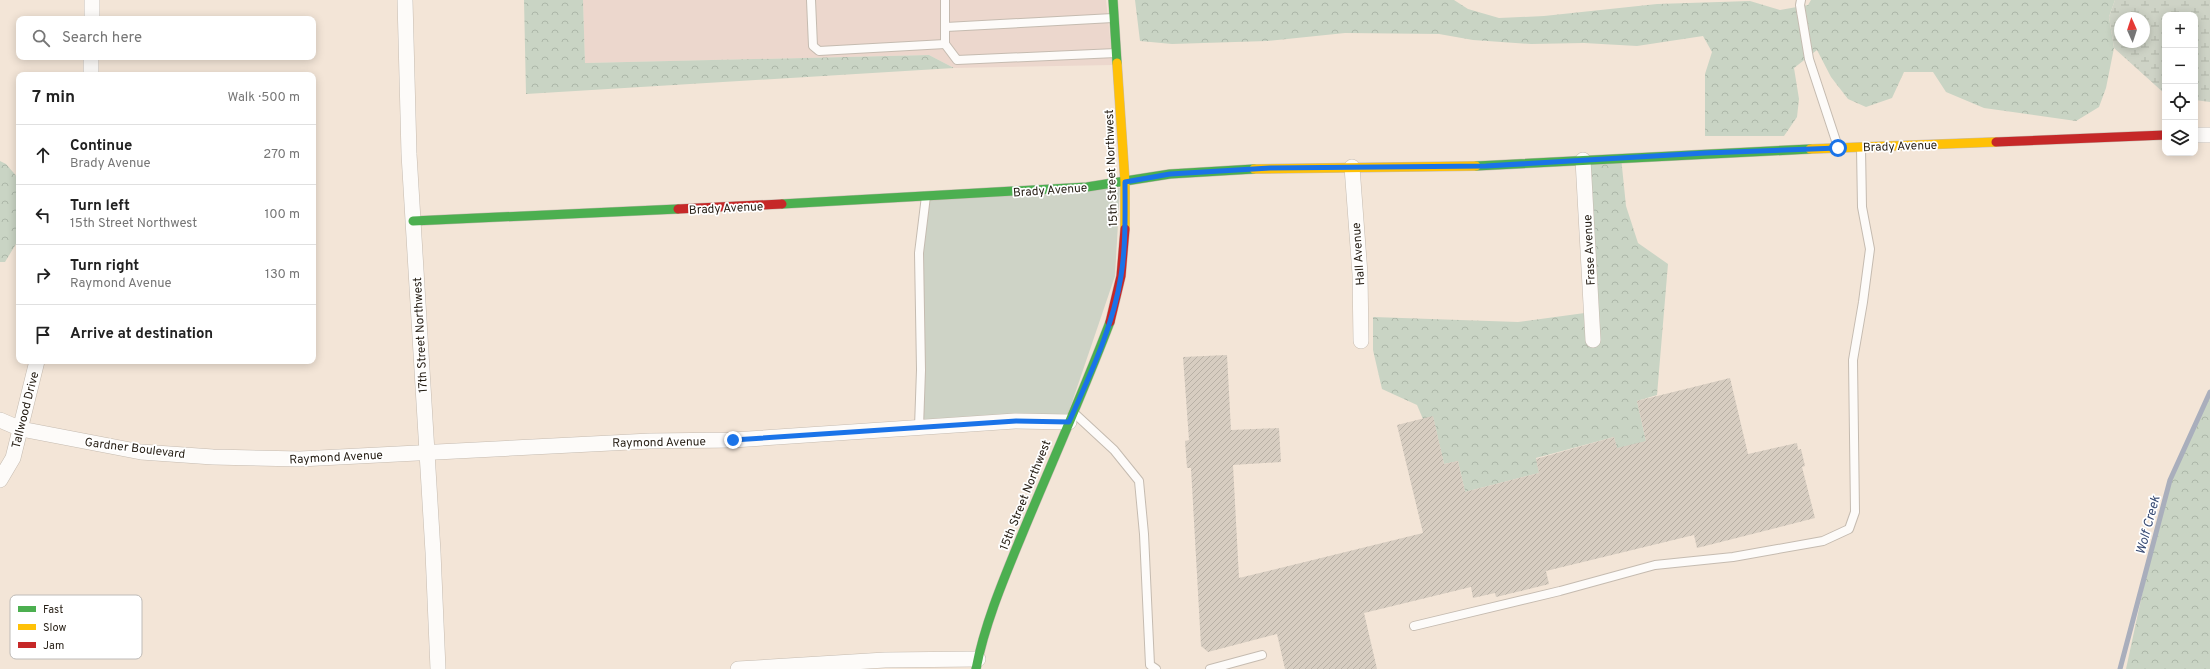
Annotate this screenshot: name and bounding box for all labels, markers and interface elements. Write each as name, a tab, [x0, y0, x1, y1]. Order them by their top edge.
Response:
north arrow	[2114, 12, 2150, 48]
map controls	[2162, 12, 2198, 156]
button: +	[2162, 12, 2198, 48]
search box	[16, 16, 316, 60]
icon: search	[30, 27, 52, 49]
text: Search here	[62, 29, 142, 48]
button: −	[2162, 48, 2198, 84]
button: locate	[2162, 84, 2198, 120]
text: 7 min	[32, 87, 75, 109]
text: Walk · 500 m	[227, 90, 300, 106]
street label: 15th Street Northwest	[1102, 109, 1122, 227]
button: layers	[2162, 120, 2198, 156]
text: Continue	[70, 137, 132, 156]
street label: Brady Avenue	[1863, 138, 1937, 156]
route start	[1829, 139, 1847, 157]
icon: ahead	[32, 144, 54, 166]
text: 270 m	[263, 147, 300, 163]
text: Brady Avenue	[70, 156, 151, 172]
street label: Brady Avenue	[1012, 180, 1088, 202]
text: Turn left	[70, 197, 130, 216]
street label: Brady Avenue	[689, 199, 764, 219]
icon: left	[32, 204, 54, 226]
text: 100 m	[264, 207, 300, 223]
street label: Frase Avenue	[1580, 214, 1600, 286]
text: 15th Street Northwest	[70, 216, 197, 232]
street label: Hall Avenue	[1349, 222, 1369, 286]
text: Turn right	[70, 257, 139, 276]
icon: right	[32, 264, 54, 286]
text: 130 m	[265, 267, 300, 283]
text: Raymond Avenue	[70, 276, 172, 292]
street label: 17th Street Northwest	[410, 277, 432, 393]
icon: arrive	[32, 324, 54, 346]
text: Arrive at destination	[70, 325, 213, 344]
street label: Tallwood Drive	[9, 370, 43, 451]
route end	[724, 431, 742, 449]
street label: Raymond Avenue	[612, 434, 706, 452]
street label: Gardner Boulevard	[84, 435, 186, 463]
street label: 15th Street Northwest	[997, 438, 1055, 553]
street label: Raymond Avenue	[289, 448, 383, 468]
water label: Wolf Creek	[2133, 494, 2165, 557]
legend	[10, 595, 142, 659]
text: Fast	[43, 603, 63, 617]
text: Slow	[43, 621, 66, 635]
text: Jam	[43, 639, 64, 653]

